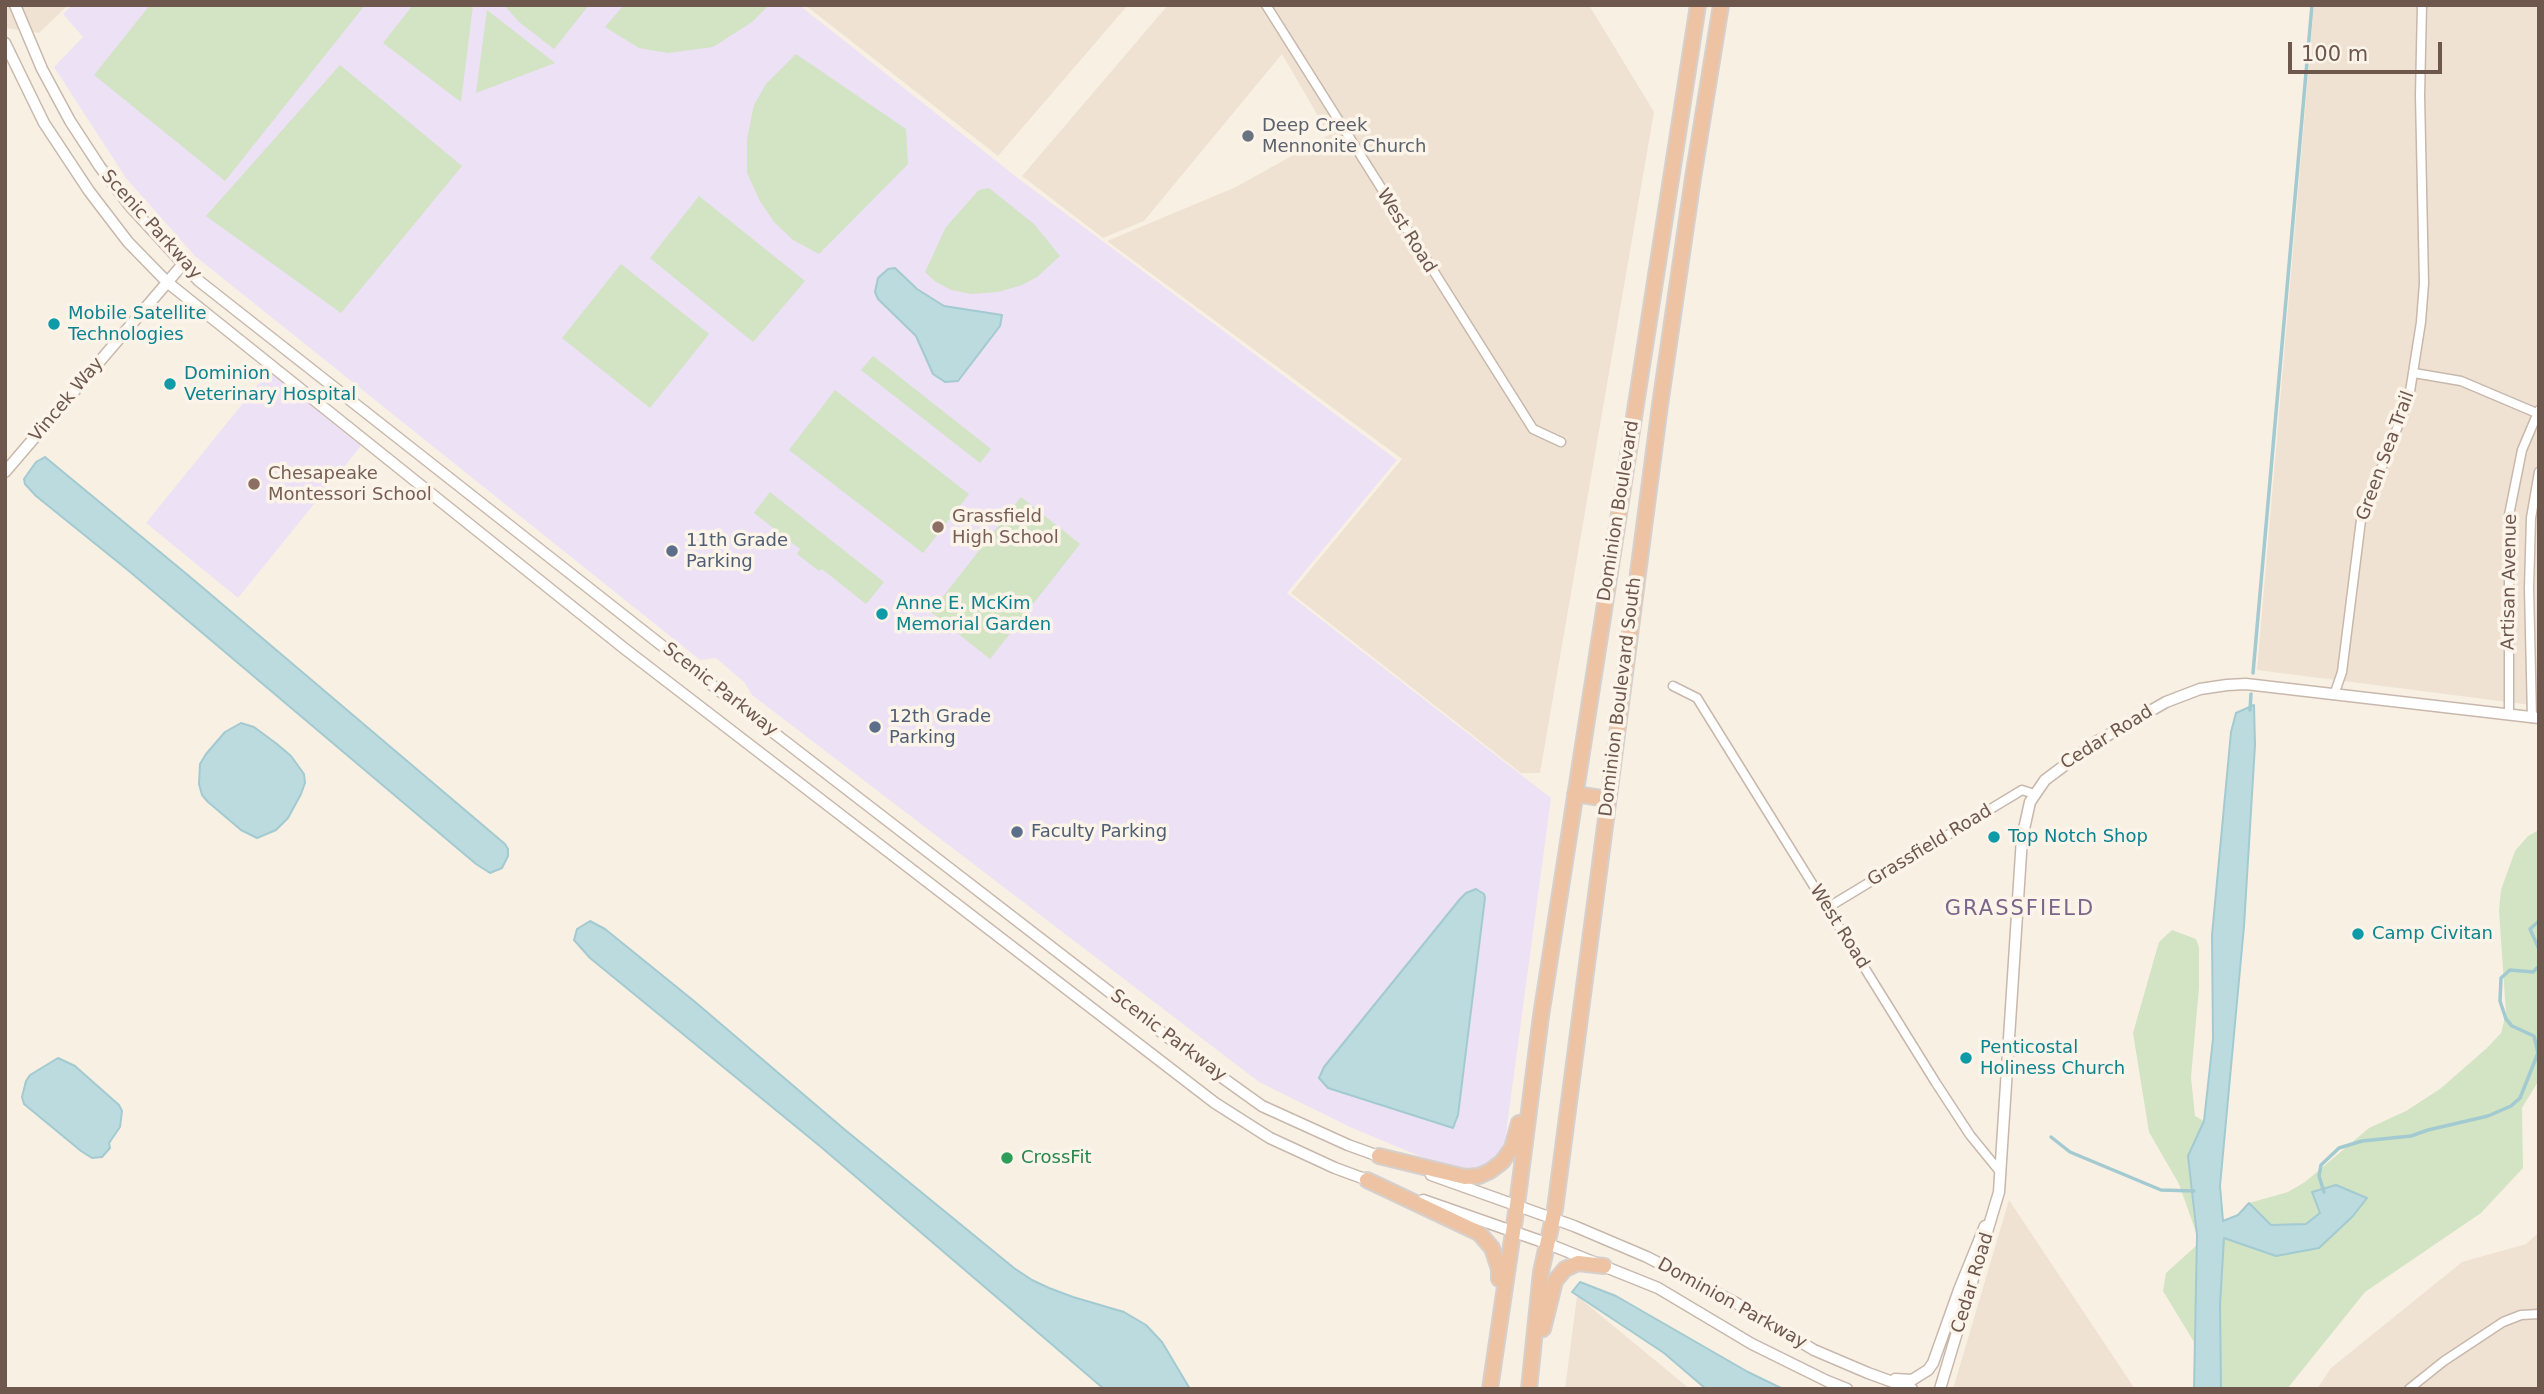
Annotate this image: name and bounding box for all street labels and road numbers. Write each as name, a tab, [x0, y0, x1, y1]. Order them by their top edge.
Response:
street label: Scenic Parkway	[96, 166, 206, 284]
street label: West Road	[1372, 185, 1440, 277]
street label: Vincek Way	[25, 353, 109, 447]
street label: Green Sea Trail	[2353, 388, 2419, 524]
street label: Dominion Boulevard	[1594, 419, 1644, 603]
street label: Artisan Avenue	[2498, 514, 2522, 650]
street label: Dominion Boulevard South	[1596, 576, 1646, 818]
street label: Scenic Parkway	[658, 638, 782, 742]
street label: Cedar Road	[2057, 701, 2157, 775]
street label: Grassfield Road	[1864, 800, 1996, 892]
street label: West Road	[1805, 881, 1873, 973]
street label: Scenic Parkway	[1106, 985, 1230, 1087]
street label: Cedar Road	[1947, 1230, 1999, 1336]
street label: Dominion Parkway	[1654, 1254, 1810, 1354]

